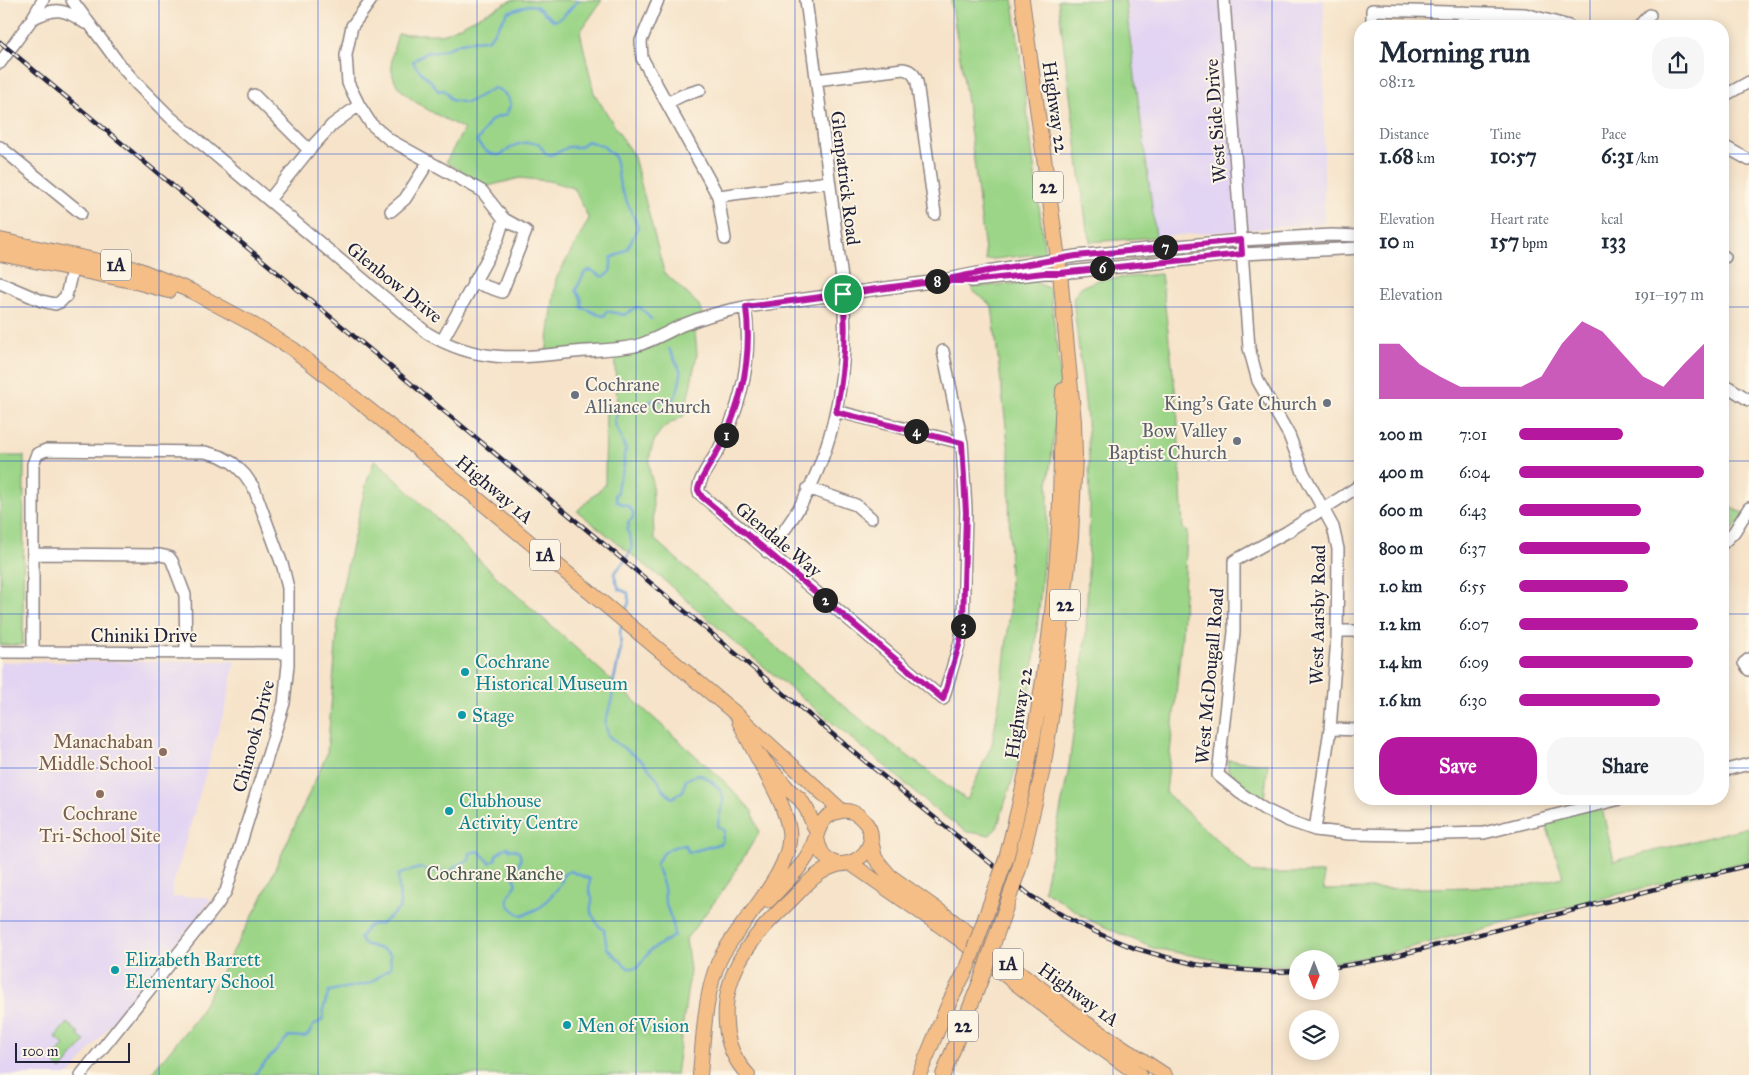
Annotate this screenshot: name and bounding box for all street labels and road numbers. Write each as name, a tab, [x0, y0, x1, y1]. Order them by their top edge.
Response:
street label: West Side Drive	[1200, 58, 1231, 184]
street label: Highway 22	[1037, 60, 1073, 155]
street label: Glenpatrick Road	[826, 110, 865, 247]
road number: 22	[1033, 172, 1063, 202]
street label: Glenbow Drive	[342, 237, 447, 328]
road number: 1A	[101, 250, 131, 280]
street label: Highway 1A	[451, 450, 538, 529]
street label: Glendale Way	[731, 497, 827, 583]
road number: 1A	[530, 540, 560, 570]
street label: West Aarsby Road	[1305, 544, 1330, 685]
street label: West McDougall Road	[1190, 587, 1230, 765]
road number: 22	[1050, 590, 1080, 620]
street label: Chiniki Drive	[91, 624, 197, 647]
street label: Highway 22	[1000, 665, 1038, 761]
street label: Chinook Drive	[227, 677, 280, 795]
road number: 1A	[993, 949, 1023, 980]
street label: Highway 1A	[1033, 957, 1124, 1032]
road number: 22	[948, 1010, 978, 1042]

